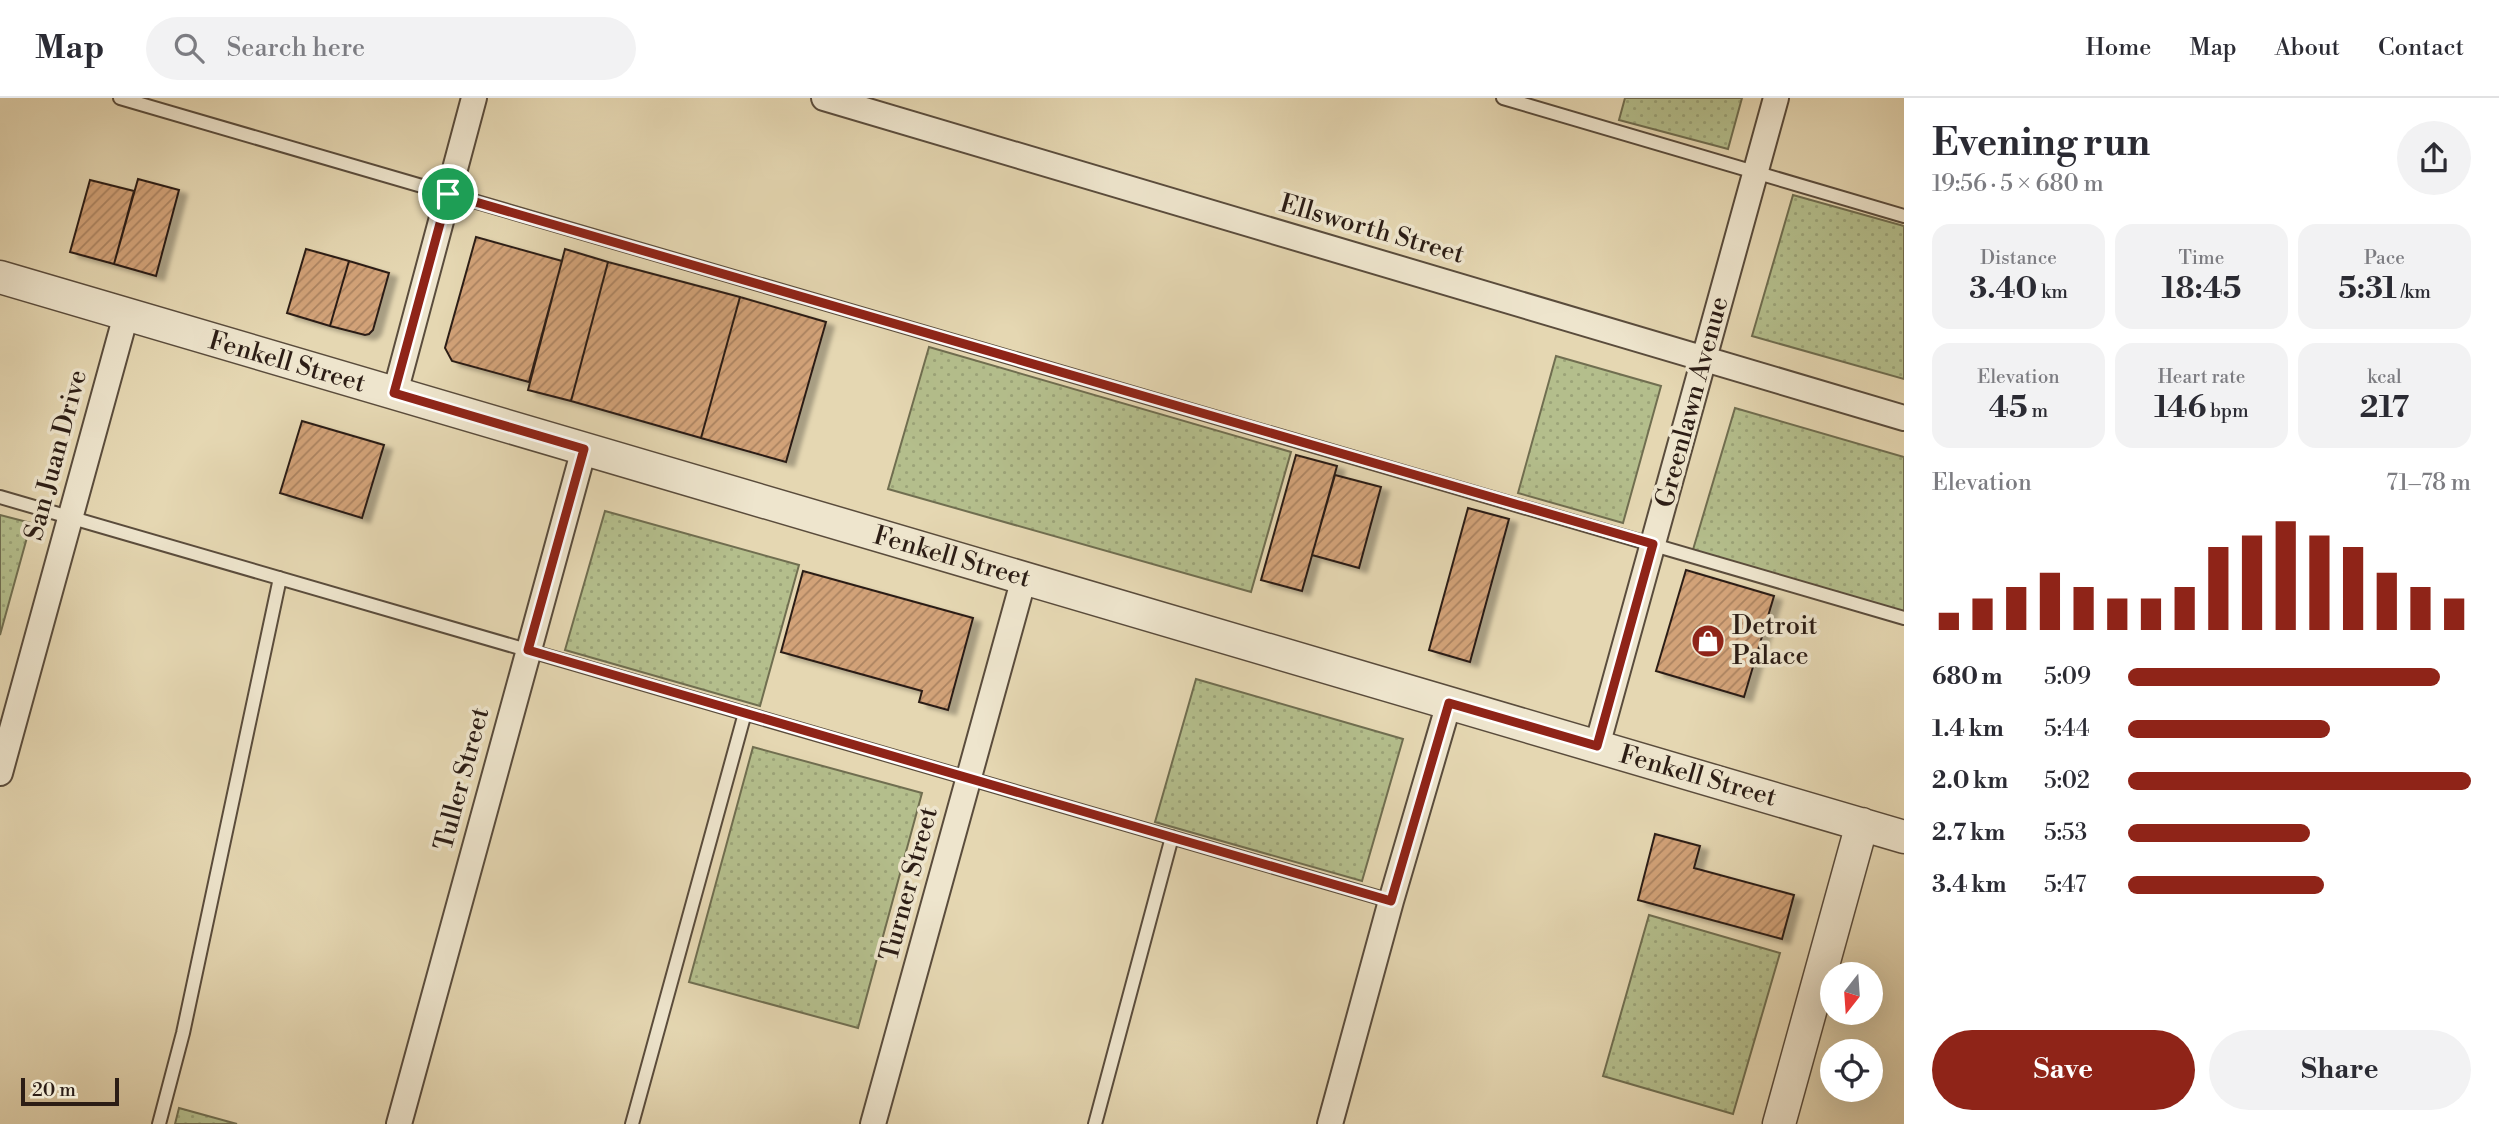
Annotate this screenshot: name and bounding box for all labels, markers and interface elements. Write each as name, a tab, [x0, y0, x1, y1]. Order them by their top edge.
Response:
search box	[146, 17, 636, 80]
text: Map	[35, 28, 104, 69]
icon: search	[170, 29, 208, 67]
text: Search here	[226, 32, 365, 64]
text: Home	[2086, 33, 2151, 63]
text: Map	[2189, 33, 2237, 63]
text: About	[2275, 33, 2340, 63]
text: Contact	[2378, 33, 2464, 63]
text: Evening run	[1932, 120, 2150, 167]
button: share	[2397, 121, 2471, 195]
pin	[418, 164, 478, 224]
text: 19:56 · 5 × 680 m	[1932, 170, 2104, 198]
icon: arrive	[429, 175, 467, 213]
street label: Ellsworth Street	[1276, 187, 1468, 271]
text: Distance	[1980, 246, 2057, 270]
text: Time	[2179, 246, 2224, 270]
text: Pace	[2364, 246, 2405, 270]
text: 3.40	[1969, 270, 2037, 308]
text: 18:45	[2162, 270, 2241, 308]
text: 5:31	[2338, 270, 2397, 308]
text: km	[2037, 280, 2068, 304]
text: /km	[2397, 280, 2431, 304]
street label: Greenlawn Avenue	[1648, 293, 1736, 511]
street label: Fenkell Street	[205, 324, 369, 400]
text: Elevation	[1977, 365, 2060, 389]
text: Heart rate	[2158, 365, 2245, 389]
text: kcal	[2367, 365, 2402, 389]
street label: San Juan Drive	[18, 366, 94, 544]
text: 45	[1989, 389, 2028, 427]
text: 146	[2154, 389, 2206, 427]
text: 217	[2360, 389, 2409, 427]
text: m	[2028, 399, 2048, 423]
text: bpm	[2206, 399, 2249, 423]
text: Elevation	[1932, 469, 2032, 497]
text: 71–78 m	[2386, 469, 2471, 497]
street label: Fenkell Street	[870, 519, 1034, 595]
place label: Detroit Palace	[1732, 610, 1818, 672]
shop icon: Detroit Palace	[1689, 622, 1727, 660]
text: 680 m	[1932, 663, 2002, 691]
text: 5:09	[2044, 663, 2091, 691]
street label: Tuller Street	[428, 704, 496, 854]
text: 1.4 km	[1932, 715, 2004, 743]
text: 5:44	[2044, 715, 2090, 743]
street label: Fenkell Street	[1616, 738, 1780, 814]
text: 2.0 km	[1932, 767, 2008, 795]
text: 5:02	[2044, 767, 2090, 795]
street label: Turner Street	[873, 803, 945, 965]
text: 2.7 km	[1932, 819, 2005, 847]
text: 5:53	[2044, 819, 2087, 847]
text: 3.4 km	[1932, 871, 2006, 899]
text: 5:47	[2044, 871, 2086, 899]
north arrow	[1820, 962, 1883, 1026]
map controls	[1820, 962, 1883, 1102]
button: Save	[1932, 1030, 2195, 1110]
button: Share	[2209, 1030, 2471, 1110]
button: locate	[1820, 1039, 1883, 1102]
scale bar	[21, 1075, 119, 1107]
text: 20 m	[32, 1078, 76, 1102]

